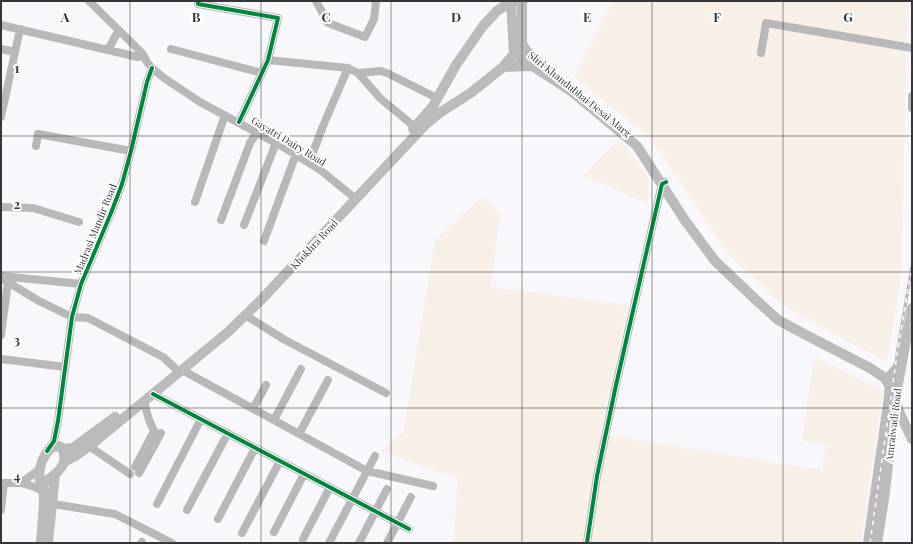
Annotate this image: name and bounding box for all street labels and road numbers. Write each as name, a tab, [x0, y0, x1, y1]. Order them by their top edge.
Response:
street label: Shri Khandubhai Desai Marg	[526, 48, 635, 140]
street label: Gayatri Dairy Road	[249, 113, 329, 169]
street label: Madrasi Mandir Road	[70, 181, 120, 276]
street label: Khokhra Road	[287, 216, 341, 272]
street label: Amraiwadi Road	[881, 387, 904, 464]

